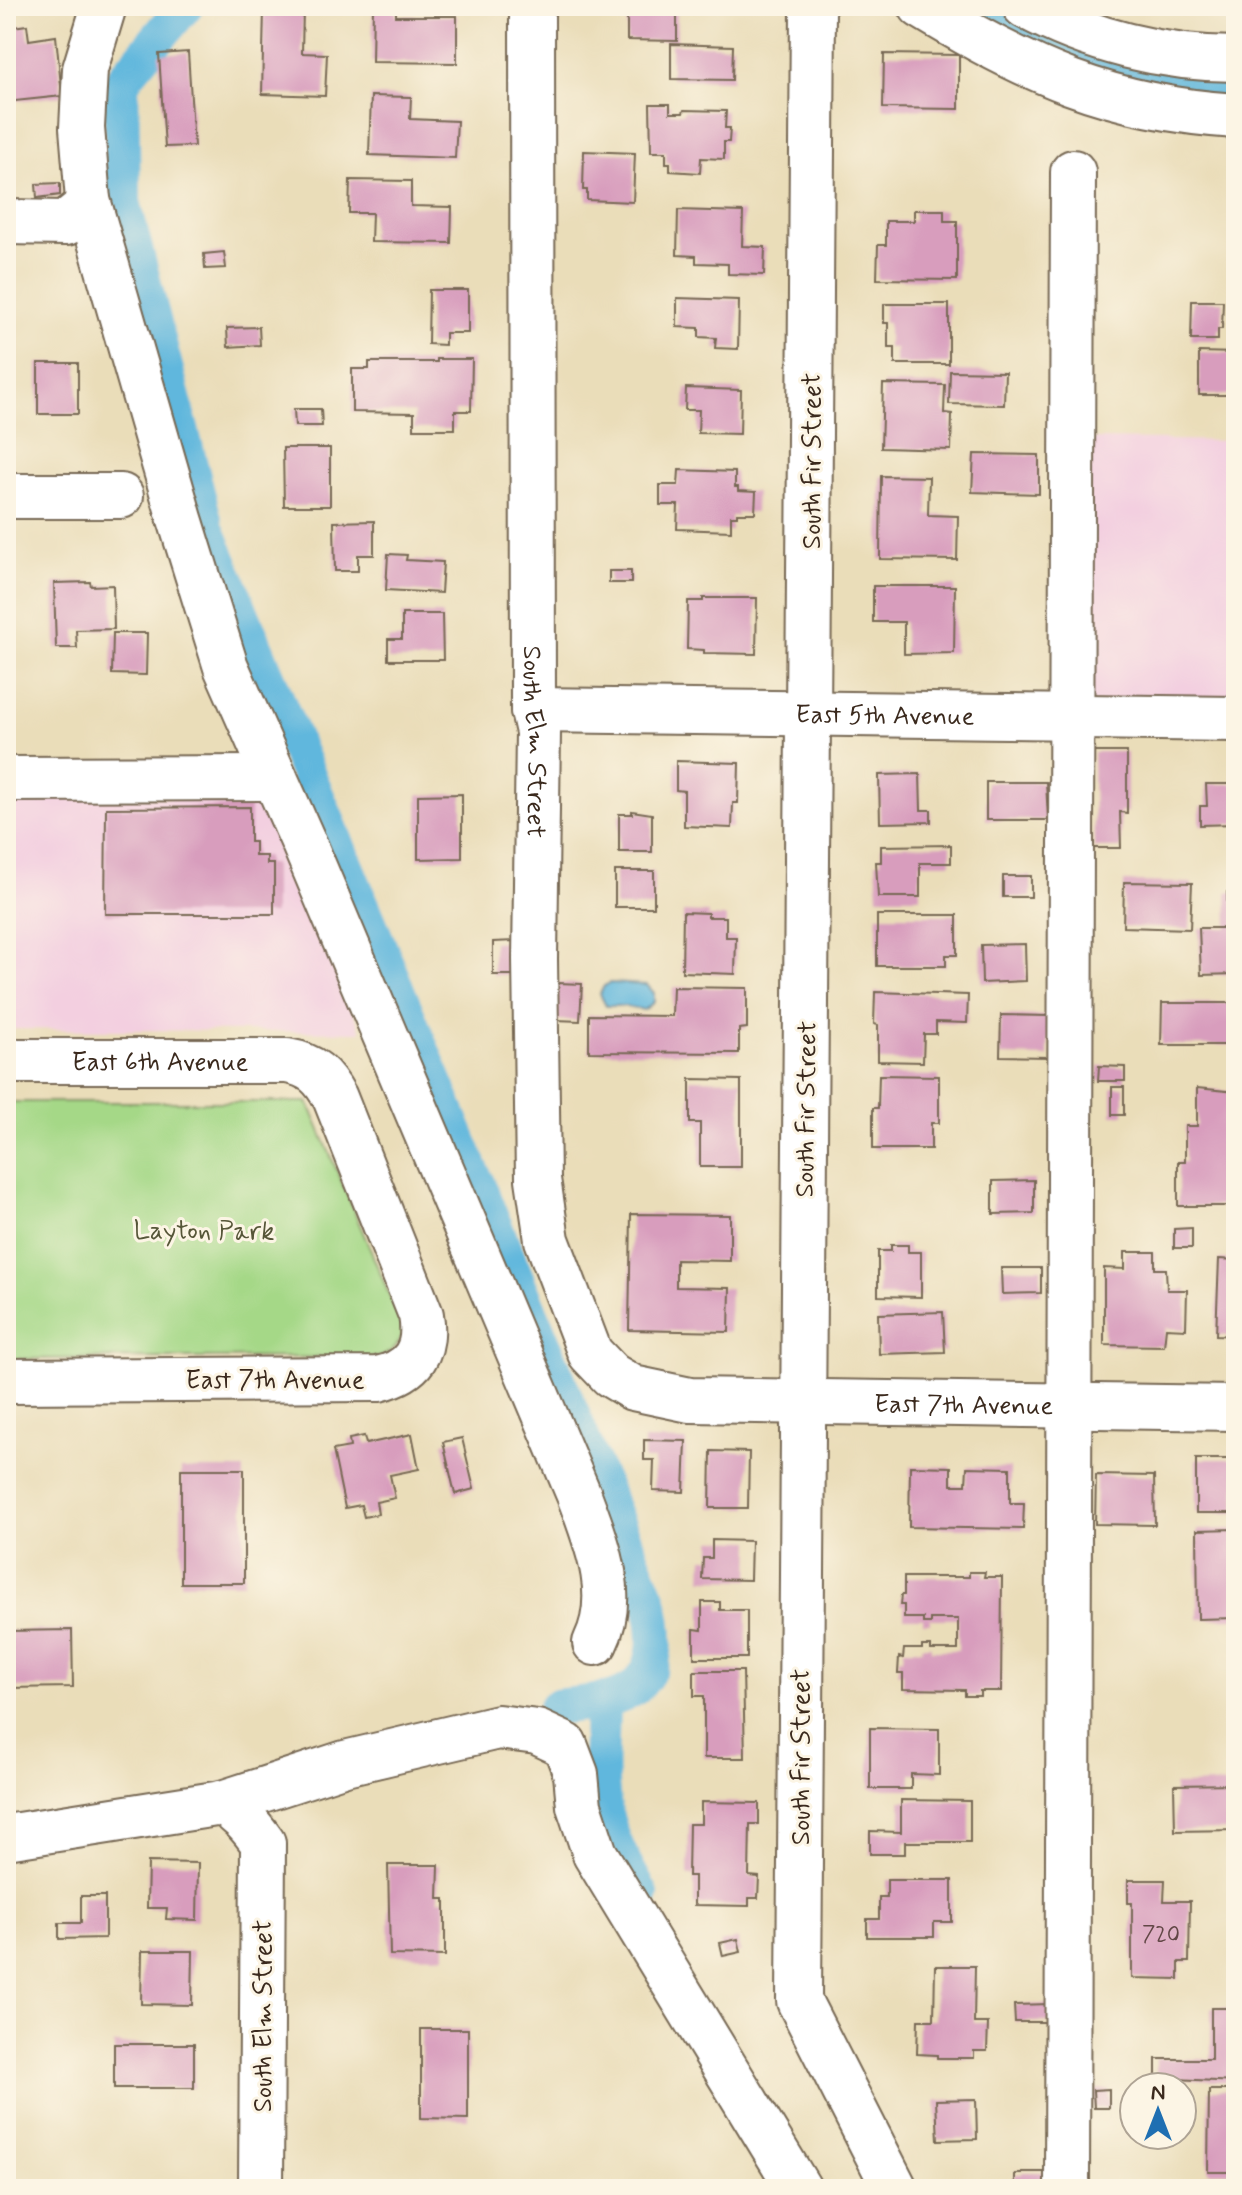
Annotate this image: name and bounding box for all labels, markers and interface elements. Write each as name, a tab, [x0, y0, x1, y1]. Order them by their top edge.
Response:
street label: South Fir Street	[796, 373, 830, 549]
street label: South Elm Street	[514, 646, 553, 838]
street label: East 5th Avenue	[795, 698, 975, 735]
street label: South Fir Street	[788, 1020, 826, 1198]
street label: East 6th Avenue	[72, 1046, 249, 1080]
park label: Layton Park	[134, 1215, 274, 1249]
street label: East 7th Avenue	[185, 1364, 365, 1398]
street label: East 7th Avenue	[874, 1388, 1054, 1424]
street label: South Fir Street	[785, 1669, 819, 1845]
street label: South Elm Street	[247, 1920, 281, 2112]
house number: 720	[1142, 1921, 1180, 1949]
north arrow	[1118, 2071, 1198, 2151]
text: N	[1151, 2079, 1165, 2107]

